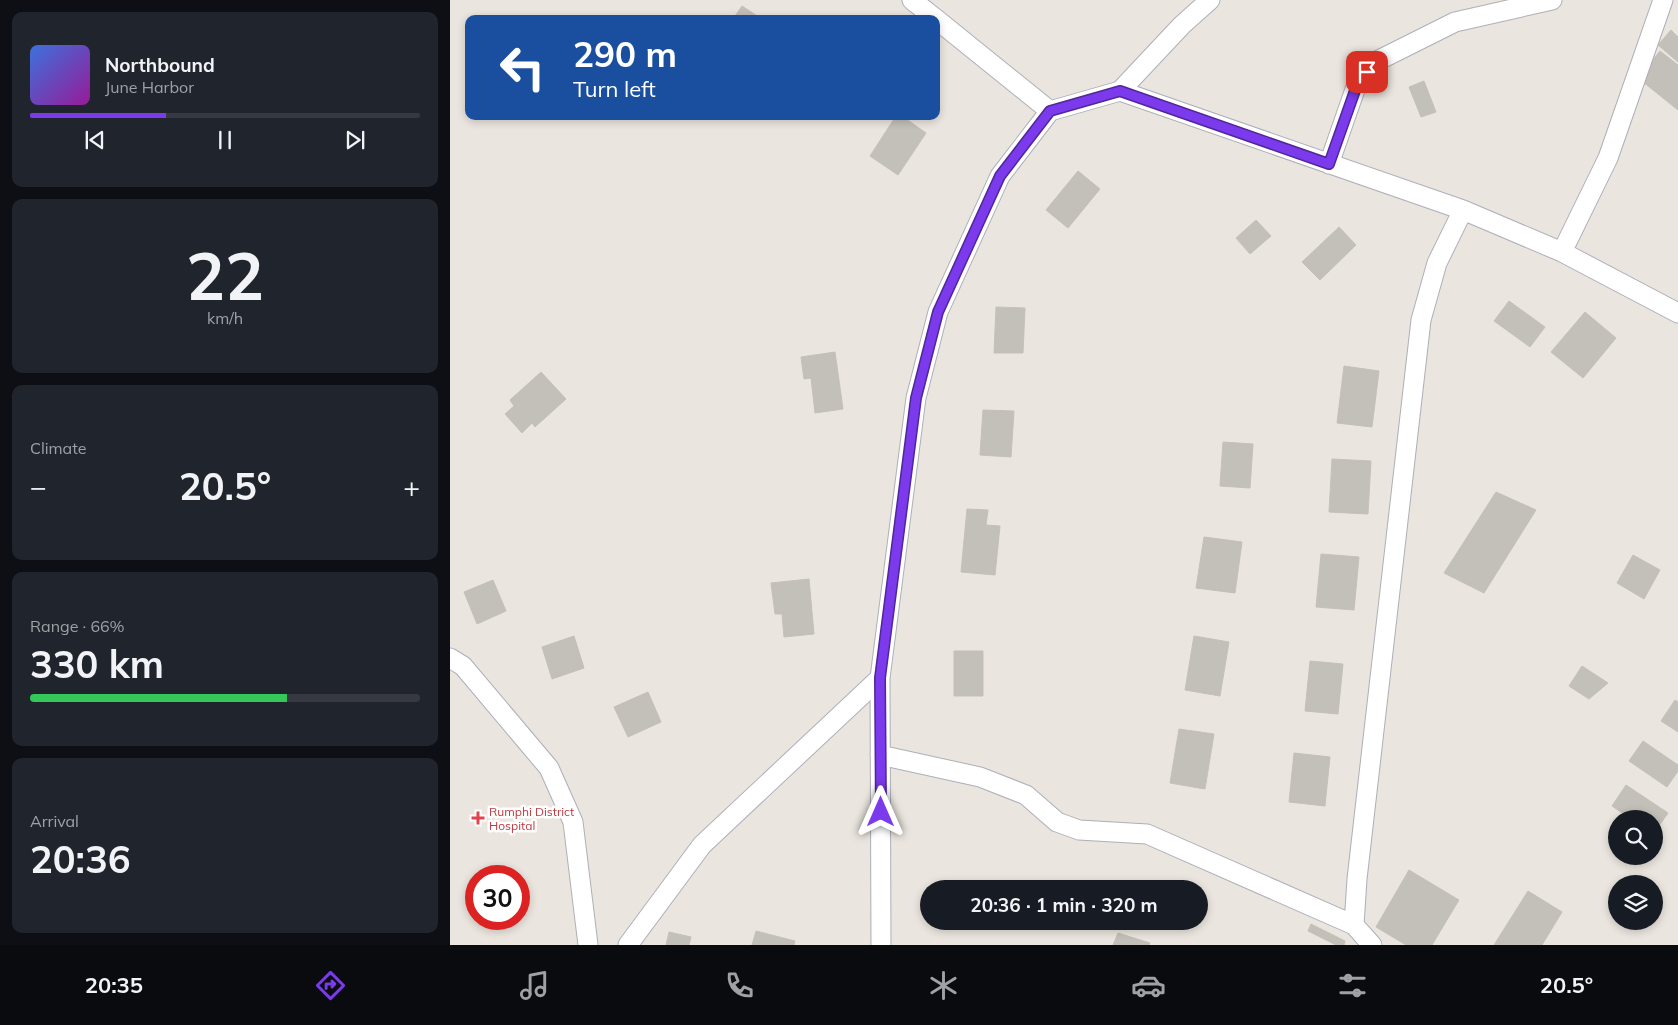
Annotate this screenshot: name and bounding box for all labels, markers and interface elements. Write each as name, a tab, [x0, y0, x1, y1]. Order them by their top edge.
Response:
text: 290 m	[573, 32, 677, 76]
icon: left	[490, 35, 555, 100]
pin	[1346, 51, 1388, 93]
text: Northbound	[105, 53, 215, 77]
icon: arrive	[1353, 58, 1381, 86]
text: Turn left	[573, 75, 656, 103]
text: June Harbor	[105, 77, 194, 97]
icon: previous	[81, 126, 109, 154]
icon: pause	[211, 126, 239, 154]
icon: next	[341, 126, 369, 154]
text: 22	[186, 235, 264, 316]
text: km/h	[207, 308, 243, 328]
text: Climate	[30, 438, 86, 458]
text: 20.5°	[179, 462, 271, 510]
text: −	[30, 469, 47, 504]
text: +	[403, 469, 420, 504]
text: Range · 66%	[30, 616, 125, 636]
text: 330 km	[30, 640, 164, 688]
position arrow	[854, 785, 906, 837]
place label: Rumphi District Hospital	[489, 804, 574, 833]
map controls	[1608, 810, 1663, 930]
button: search	[1608, 810, 1663, 865]
text: Arrival	[30, 811, 79, 831]
marker: Rumphi District Hospital	[471, 811, 485, 825]
text: 20:36	[30, 835, 131, 883]
speed limit sign: 30	[465, 865, 530, 930]
button: layers	[1608, 875, 1663, 930]
text: 20:36 · 1 min · 320 m	[970, 893, 1158, 917]
icon: directions	[313, 968, 348, 1003]
icon: music	[517, 968, 552, 1003]
icon: phone	[722, 968, 757, 1003]
icon: climate	[926, 968, 961, 1003]
icon: car	[1131, 968, 1166, 1003]
icon: filters	[1335, 968, 1370, 1003]
text: 20:35	[85, 971, 143, 999]
text: 20.5°	[1540, 971, 1593, 999]

